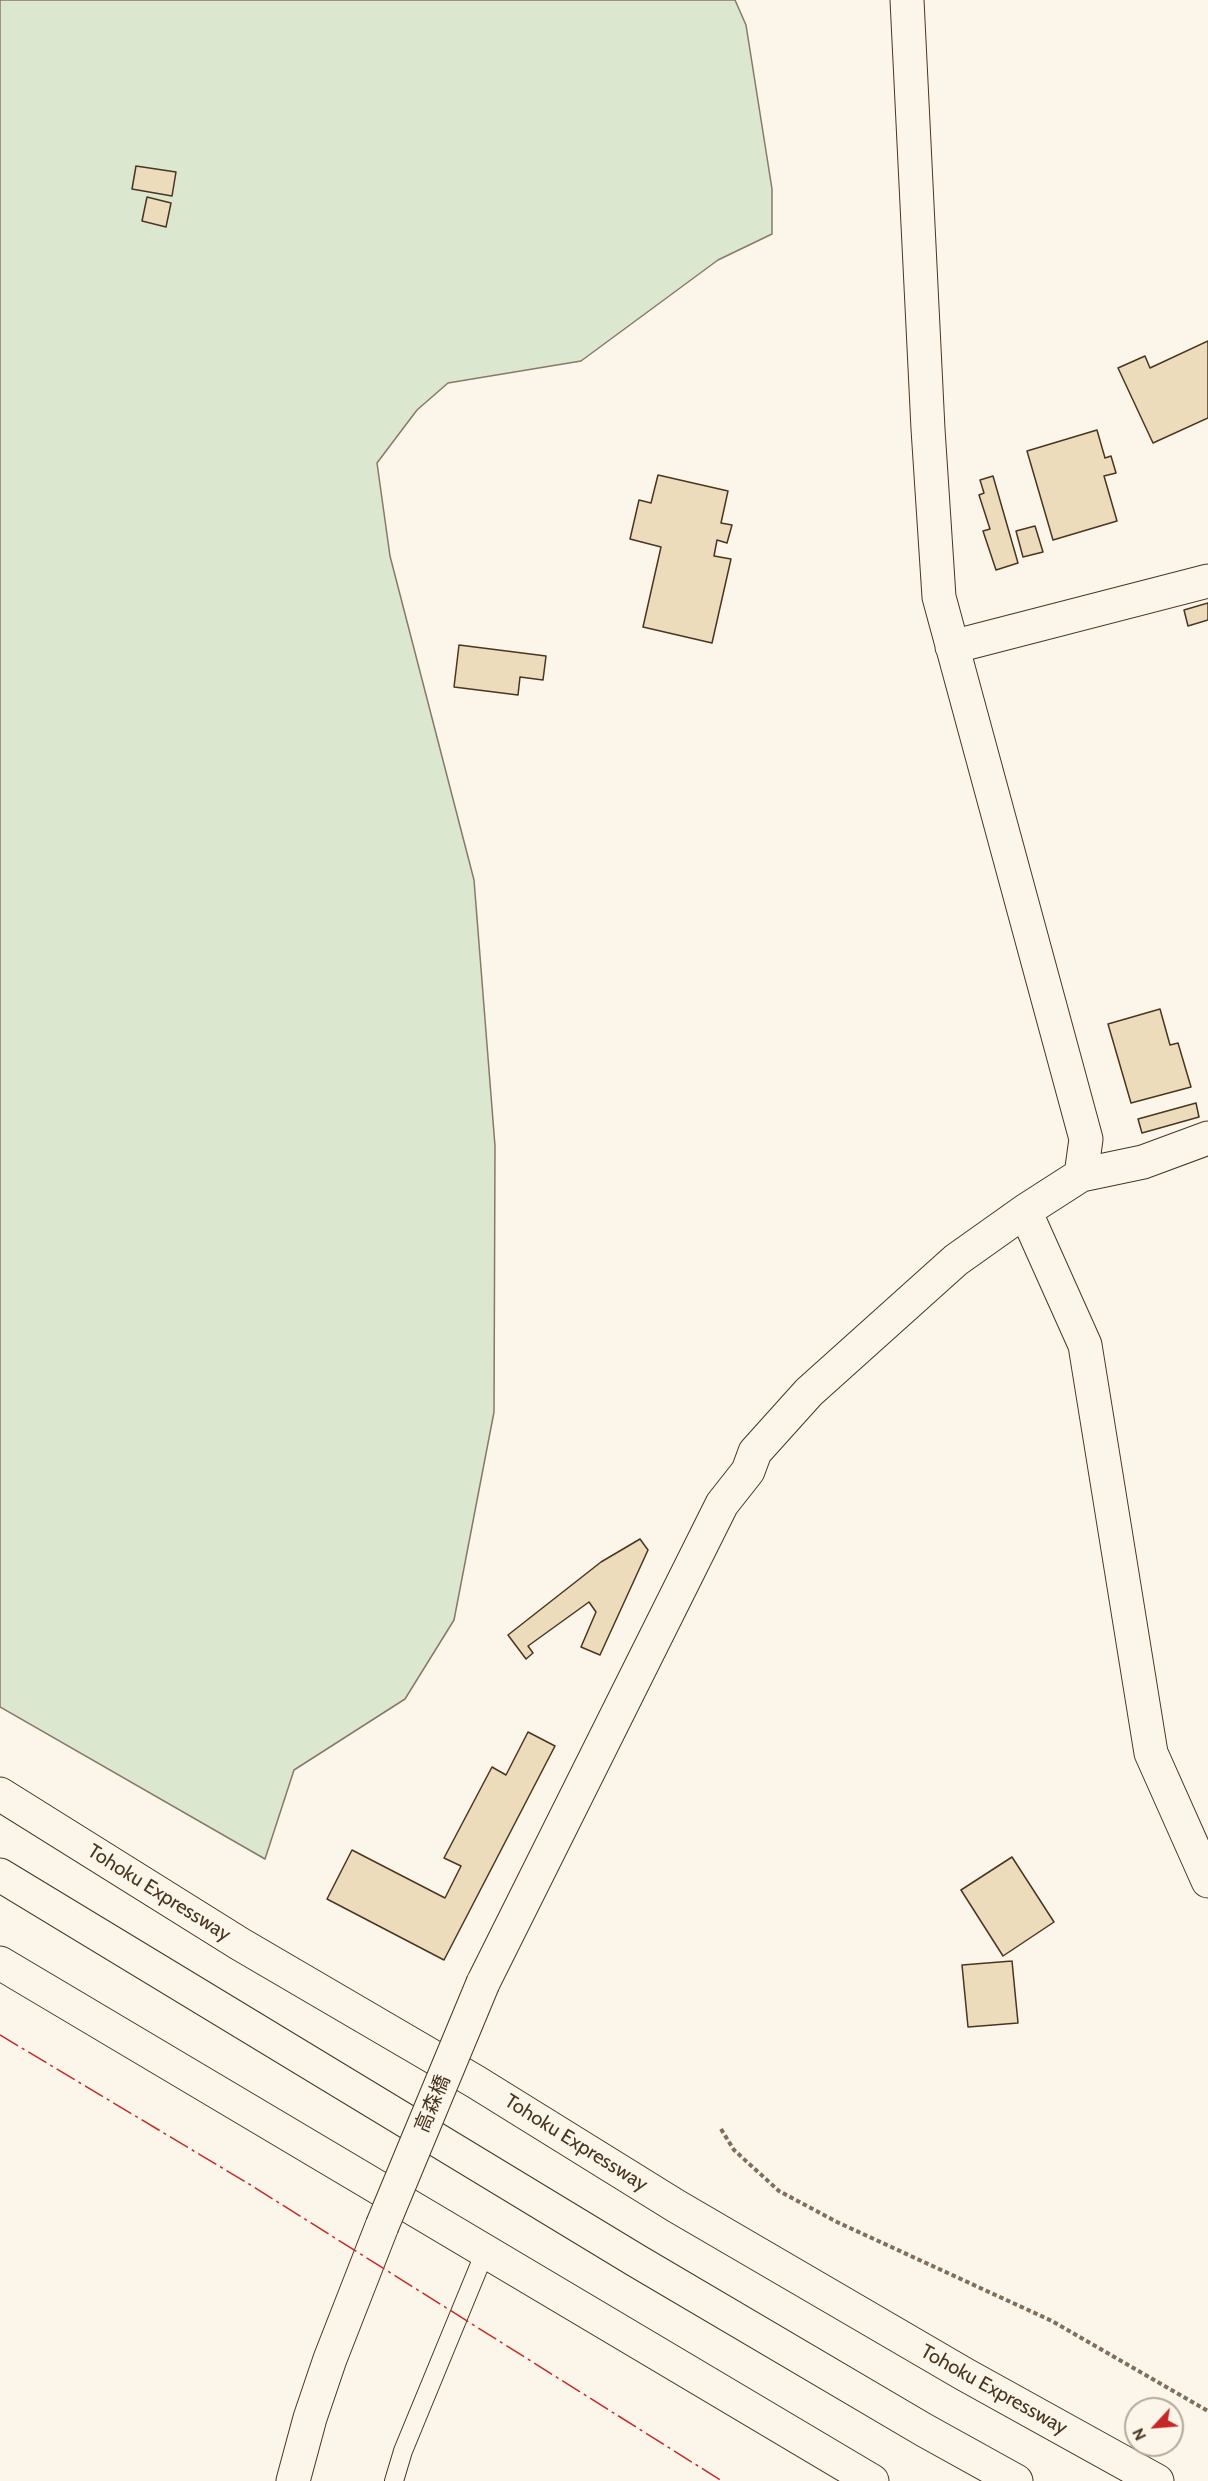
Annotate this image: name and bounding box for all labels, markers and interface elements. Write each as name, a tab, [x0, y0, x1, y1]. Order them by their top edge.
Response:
street label: Tohoku Expressway	[83, 1839, 235, 1947]
street label: 高森橋	[410, 2072, 456, 2136]
street label: Tohoku Expressway	[500, 2089, 652, 2197]
street label: Tohoku Expressway	[916, 2340, 1072, 2440]
north arrow	[1124, 2397, 1184, 2457]
text: N	[1128, 2425, 1150, 2443]

